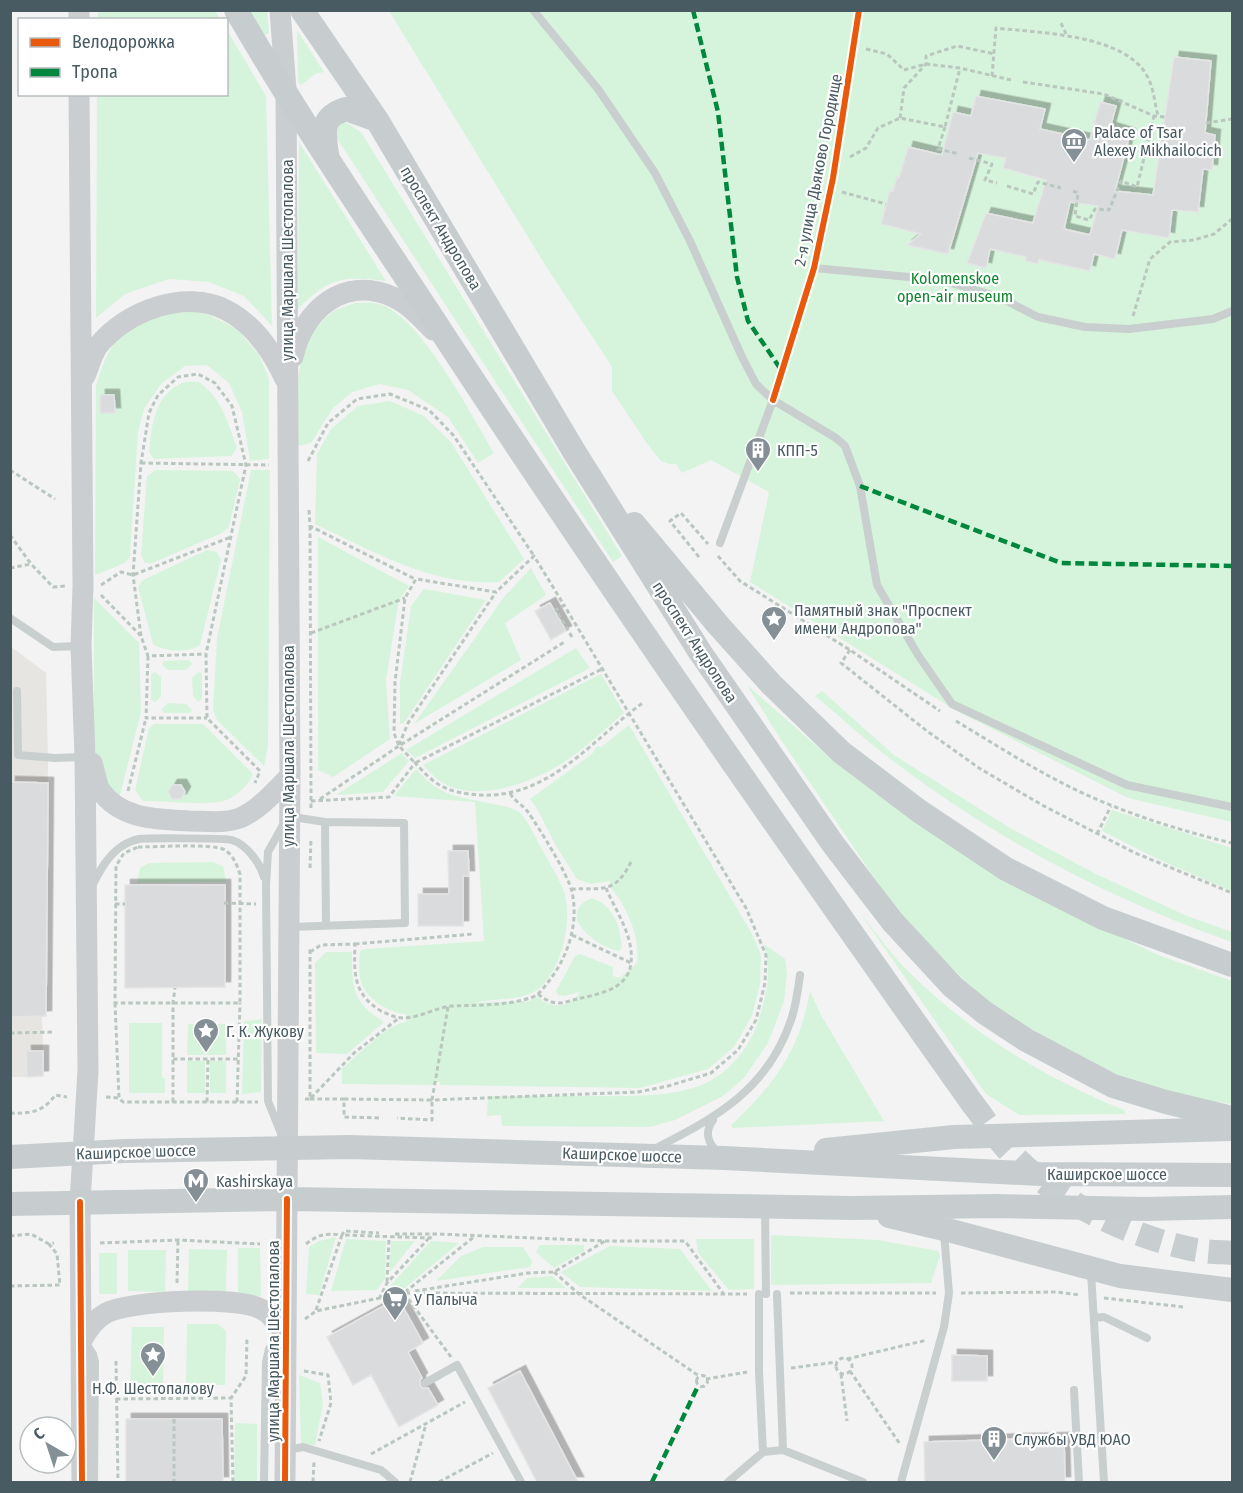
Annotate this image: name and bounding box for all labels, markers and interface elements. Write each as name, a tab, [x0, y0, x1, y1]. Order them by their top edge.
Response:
legend	[18, 18, 228, 96]
text: Велодорожка	[72, 31, 175, 53]
text: Тропа	[72, 61, 118, 83]
street label: 2-я улица Дьяково Городище	[790, 72, 846, 268]
place label: Palace of Tsar Alexey Mikhailocich	[1094, 123, 1222, 160]
museum icon: Palace of Tsar Alexey Mikhailocich	[1059, 126, 1089, 164]
street label: улица Маршала Шестопалова	[278, 159, 297, 361]
street label: проспект Андропова	[397, 163, 486, 293]
park label: Kolomenskoe open-air museum	[897, 269, 1013, 306]
building icon: КПП-5	[743, 435, 773, 473]
place label: КПП-5	[777, 441, 818, 460]
street label: проспект Андропова	[649, 578, 741, 706]
place label: Памятный знак "Проспект имени Андропова"	[794, 601, 972, 638]
place icon: Памятный знак "Проспект имени Андропова"	[759, 604, 789, 642]
street label: улица Маршала Шестопалова	[279, 645, 298, 847]
place icon: Г. К. Жукову	[191, 1016, 221, 1054]
place label: Г. К. Жукову	[226, 1022, 305, 1041]
street label: Каширское шоссе	[76, 1140, 196, 1164]
street label: Каширское шоссе	[562, 1143, 682, 1167]
street label: Каширское шоссе	[1047, 1165, 1167, 1184]
metro station icon: Kashirskaya	[181, 1166, 211, 1204]
place label: Kashirskaya	[216, 1172, 293, 1191]
street label: улица Маршала Шестопалова	[264, 1240, 283, 1442]
supermarket icon: У Палыча	[380, 1284, 410, 1322]
place label: У Палыча	[413, 1290, 478, 1309]
place icon: Н.Ф. Шестопалову	[138, 1340, 168, 1378]
place label: Н.Ф. Шестопалову	[92, 1379, 215, 1398]
north arrow	[18, 1415, 78, 1475]
text: С	[30, 1423, 49, 1444]
building icon: Службы УВД ЮАО	[979, 1424, 1009, 1462]
place label: Службы УВД ЮАО	[1014, 1430, 1131, 1449]

